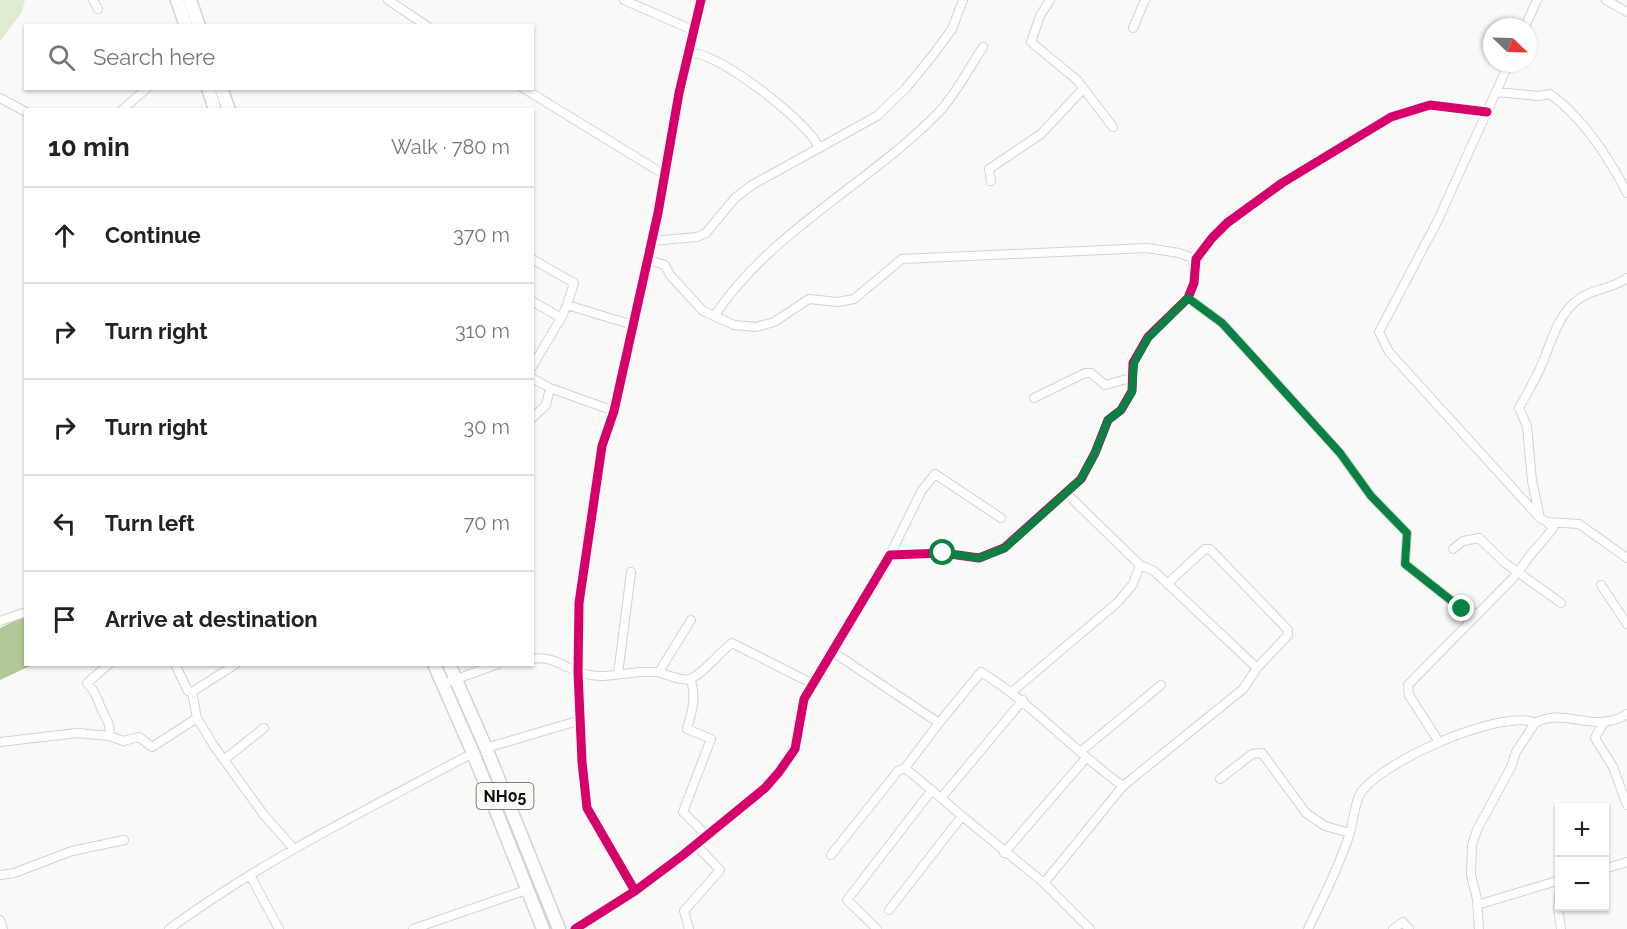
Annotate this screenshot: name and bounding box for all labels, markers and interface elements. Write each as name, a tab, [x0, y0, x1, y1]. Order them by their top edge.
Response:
north arrow	[1483, 18, 1537, 72]
search box	[24, 24, 534, 90]
icon: search	[45, 41, 78, 74]
text: Search here	[93, 44, 215, 70]
text: 10 min	[48, 132, 130, 162]
text: Walk · 780 m	[391, 135, 510, 159]
icon: ahead	[48, 219, 81, 252]
text: Continue	[105, 222, 201, 248]
text: 370 m	[453, 223, 510, 247]
icon: right	[48, 315, 81, 348]
text: Turn right	[105, 318, 208, 344]
text: 310 m	[455, 319, 510, 343]
icon: right	[48, 411, 81, 444]
text: Turn right	[105, 414, 208, 440]
text: 30 m	[464, 415, 510, 439]
icon: left	[48, 507, 81, 540]
text: Turn left	[105, 510, 195, 536]
text: 70 m	[464, 511, 510, 535]
route start	[929, 539, 955, 565]
route end	[1448, 595, 1474, 621]
icon: arrive	[48, 603, 81, 636]
text: Arrive at destination	[105, 606, 318, 632]
road number: NH05	[476, 783, 534, 809]
map controls	[1555, 803, 1609, 911]
button: +	[1555, 803, 1609, 857]
button: −	[1555, 857, 1609, 911]

